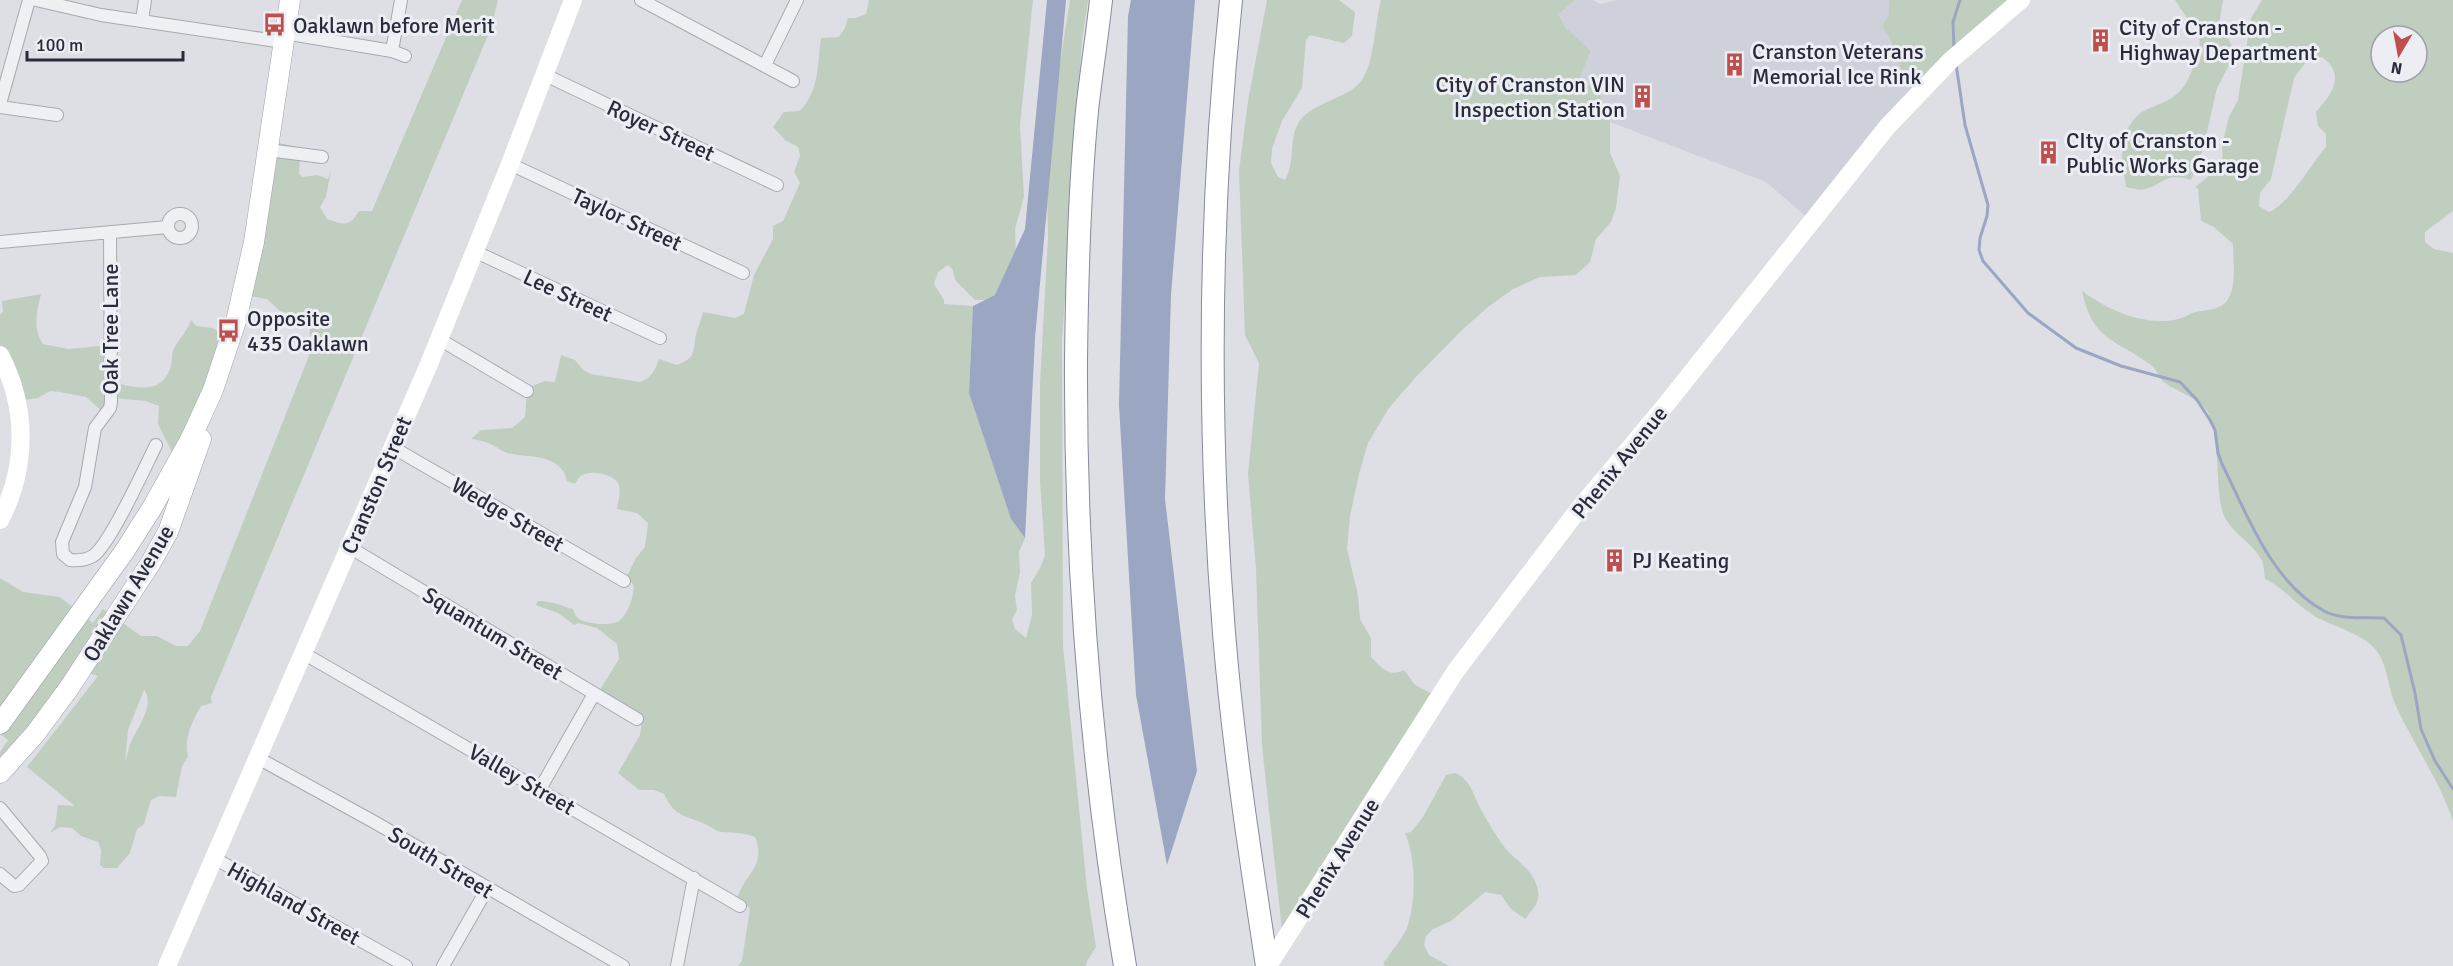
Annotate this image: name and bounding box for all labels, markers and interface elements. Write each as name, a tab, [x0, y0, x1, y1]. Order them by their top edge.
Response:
bus stop icon: Oaklawn before Merit	[262, 12, 288, 38]
place label: Oaklawn before Merit	[293, 12, 495, 39]
place label: City of Cranston - Highway Department	[2119, 14, 2318, 66]
scale bar	[27, 24, 183, 62]
north arrow	[2369, 24, 2429, 84]
building icon: City of Cranston - Highway Department	[2088, 27, 2114, 53]
text: 100 m	[36, 34, 83, 56]
place label: Cranston Veterans Memorial Ice Rink	[1752, 38, 1924, 90]
building icon: Cranston Veterans Memorial Ice Rink	[1721, 51, 1747, 77]
text: N	[2389, 57, 2404, 79]
place label: City of Cranston VIN Inspection Station	[1436, 71, 1625, 123]
building icon: City of Cranston VIN Inspection Station	[1630, 84, 1656, 110]
street label: Royer Street	[603, 94, 719, 167]
place label: CIty of Cranston - Public Works Garage	[2066, 127, 2259, 179]
building icon: CIty of Cranston - Public Works Garage	[2035, 140, 2061, 166]
street label: Taylor Street	[567, 182, 686, 257]
street label: Lee Street	[519, 263, 617, 328]
street label: Oak Tree Lane	[97, 264, 124, 394]
place label: Opposite 435 Oaklawn	[247, 305, 369, 357]
bus stop icon: Opposite 435 Oaklawn	[216, 318, 242, 344]
street label: Phenix Avenue	[1566, 401, 1673, 524]
street label: Cranston Street	[335, 412, 418, 558]
street label: Wedge Street	[447, 471, 569, 558]
street label: Oaklawn Avenue	[77, 520, 180, 667]
building icon: PJ Keating	[1601, 547, 1627, 573]
place label: PJ Keating	[1632, 547, 1729, 574]
street label: Squantum Street	[418, 581, 568, 686]
street label: Valley Street	[464, 738, 580, 821]
street label: Phenix Avenue	[1290, 793, 1385, 924]
street label: South Street	[383, 821, 498, 904]
street label: Highland Street	[223, 856, 365, 951]

